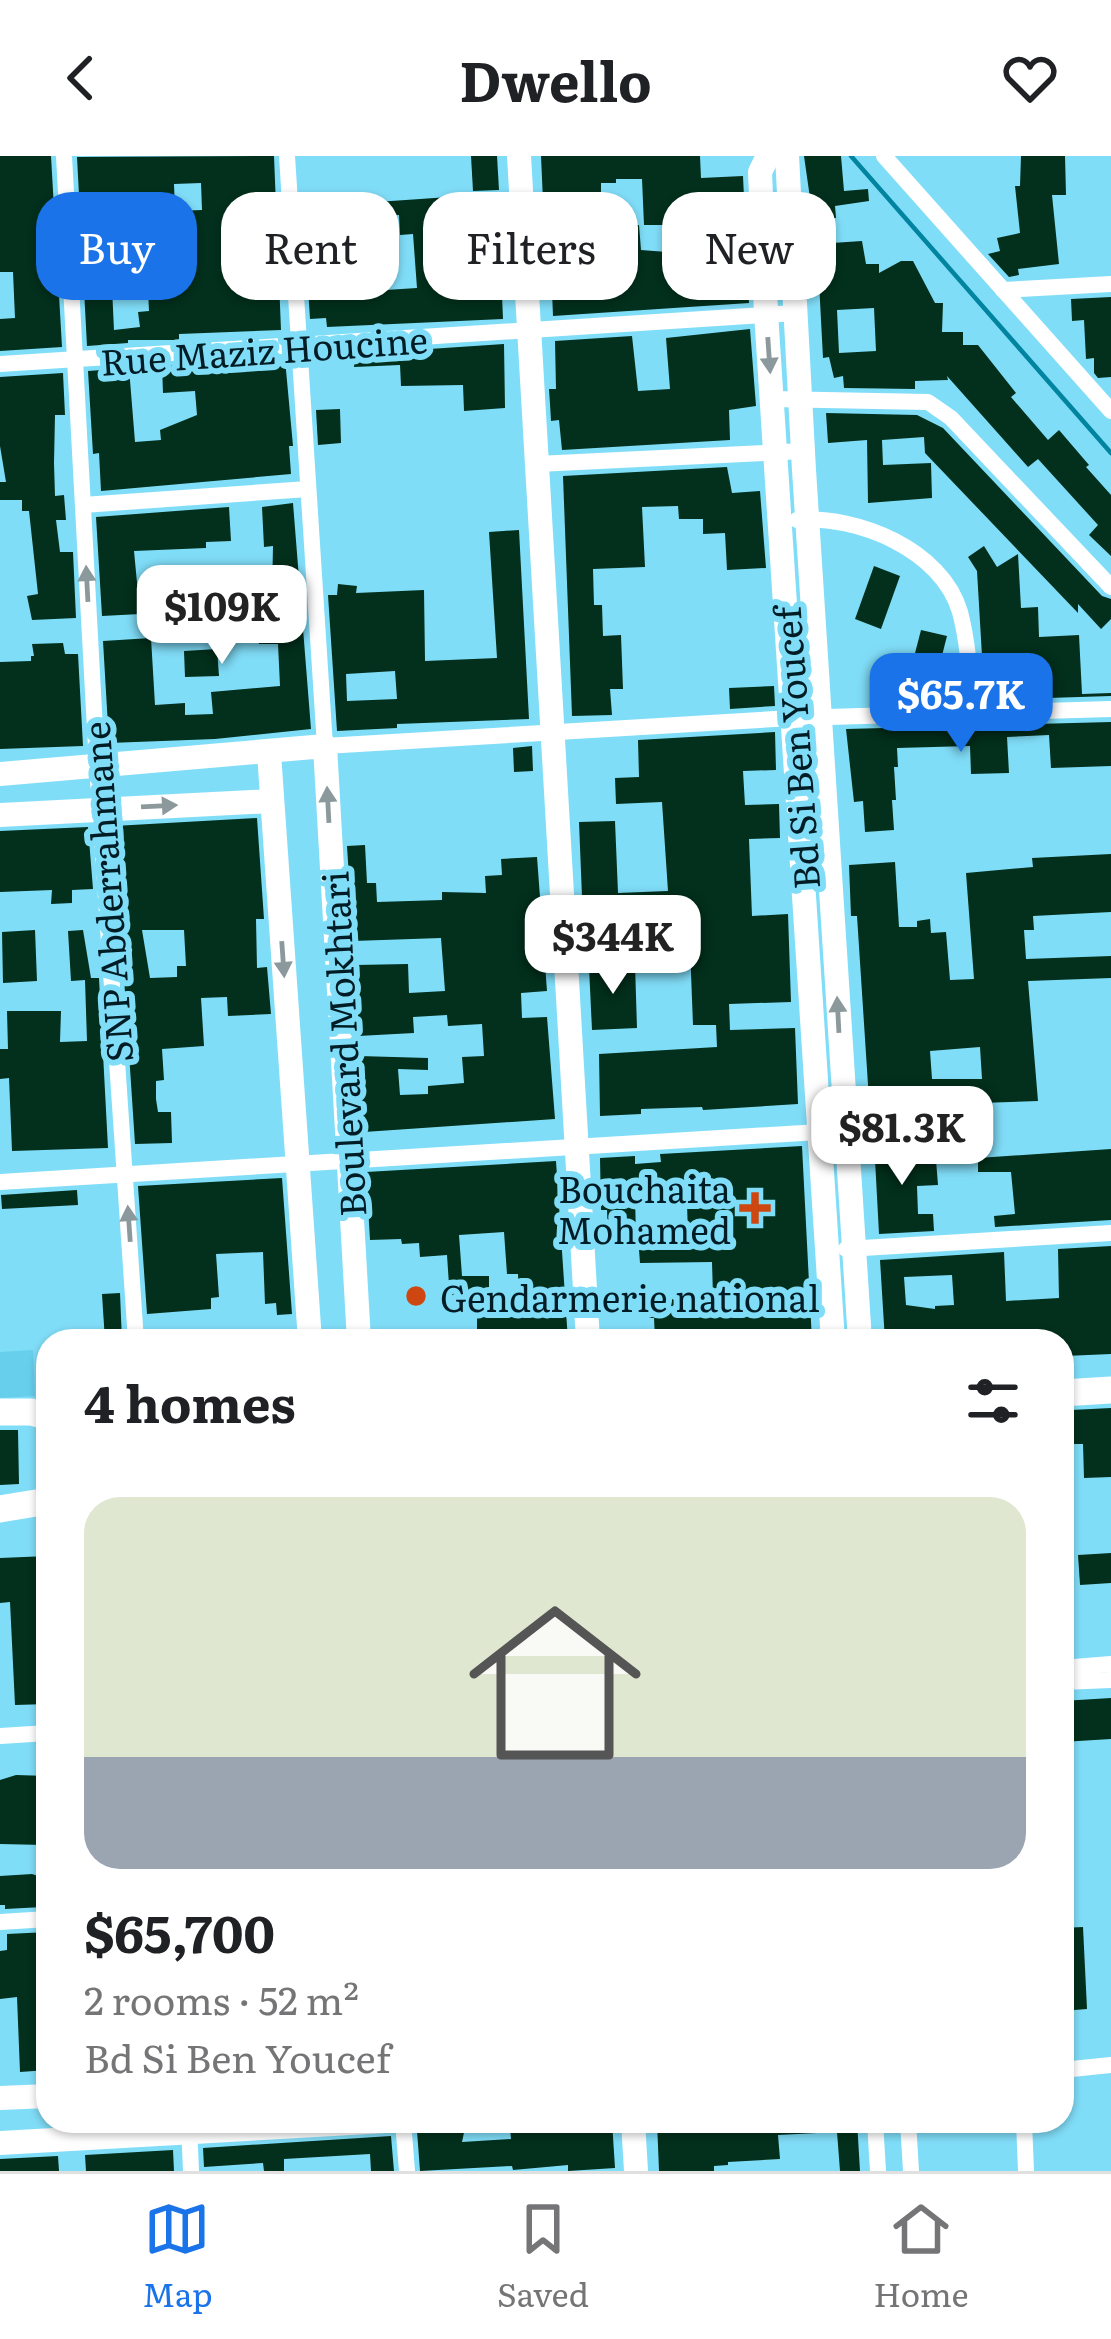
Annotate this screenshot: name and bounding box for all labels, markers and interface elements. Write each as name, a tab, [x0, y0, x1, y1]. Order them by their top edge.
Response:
text: Dwello	[459, 38, 652, 119]
icon: back	[48, 45, 114, 111]
icon: heart	[997, 45, 1063, 111]
chip: Buy	[36, 192, 197, 300]
chip: Rent	[221, 192, 399, 300]
chip: Filters	[423, 192, 638, 300]
chip: New	[662, 192, 836, 300]
street label: Rue Maziz Houcine	[99, 311, 429, 387]
one-way arrow	[759, 337, 778, 374]
one-way arrow	[78, 565, 97, 602]
pin: $109K	[138, 565, 306, 667]
text: $109K	[164, 575, 280, 633]
street label: Bd Si Ben Youcef	[758, 602, 831, 891]
pin: $65.7K	[863, 653, 1059, 755]
text: $65.7K	[897, 663, 1025, 721]
street label: SNP Abderrahmane	[68, 720, 144, 1064]
one-way arrow	[319, 786, 338, 823]
one-way arrow	[141, 796, 179, 815]
street label: Boulevard Mokhtari	[306, 870, 378, 1218]
pin: $344K	[529, 895, 697, 997]
text: $344K	[552, 905, 674, 963]
one-way arrow	[273, 941, 292, 978]
one-way arrow	[828, 995, 847, 1033]
pin: $81.3K	[804, 1086, 1000, 1188]
text: $81.3K	[838, 1096, 966, 1154]
place label: Bouchaita Mohamed	[557, 1161, 732, 1255]
marker: Bouchaita Mohamed	[742, 1195, 768, 1221]
one-way arrow	[119, 1205, 138, 1242]
place label: Gendarmerie national	[440, 1270, 820, 1323]
marker: Gendarmerie national	[403, 1283, 429, 1309]
text: 4 homes	[84, 1363, 296, 1439]
icon: filters	[960, 1368, 1026, 1434]
icon: home	[447, 1575, 663, 1791]
text: $65,700	[84, 1893, 275, 1969]
text: 2 rooms · 52 m²	[84, 1969, 359, 2027]
text: Bd Si Ben Youcef	[84, 2027, 391, 2085]
tab: Map	[142, 2196, 213, 2317]
tab: Saved	[497, 2196, 589, 2317]
tab: Home	[873, 2196, 969, 2317]

